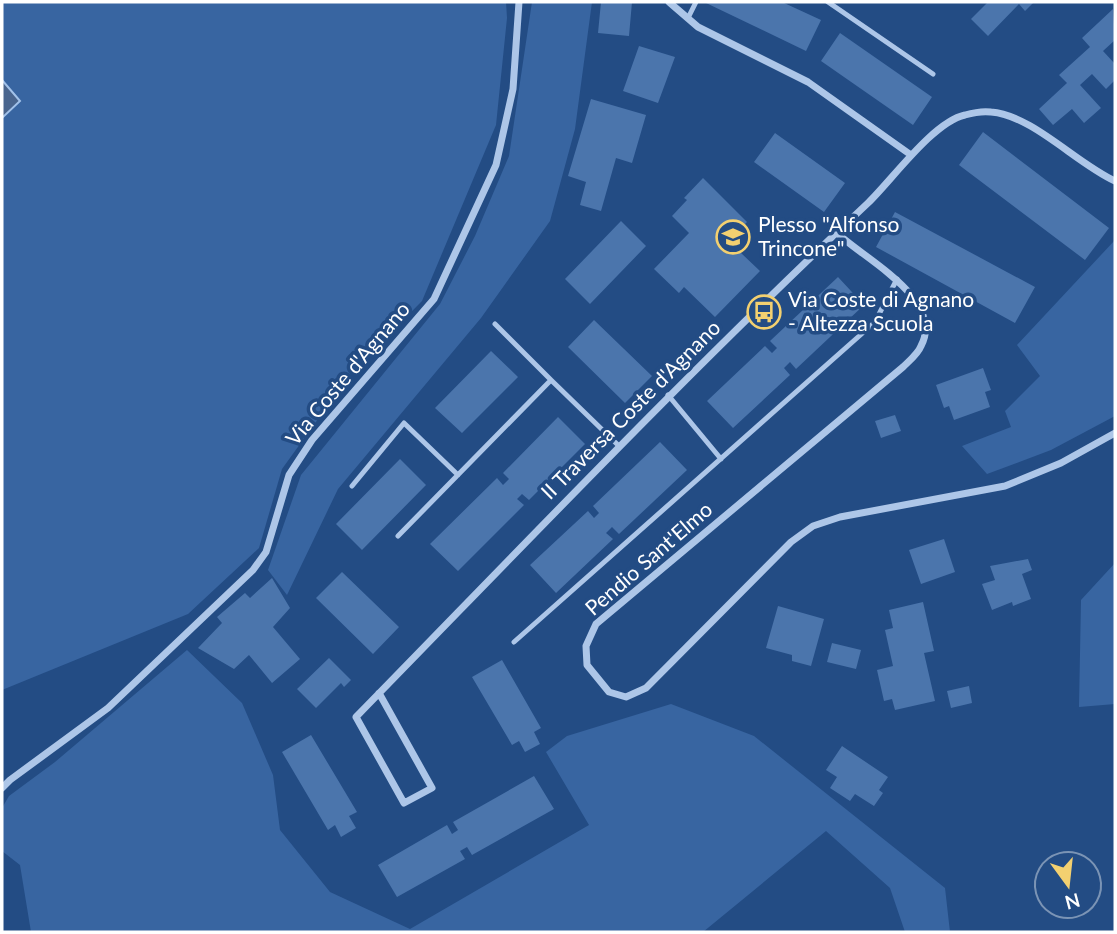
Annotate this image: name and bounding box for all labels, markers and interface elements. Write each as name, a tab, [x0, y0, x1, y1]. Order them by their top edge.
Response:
place label: Plesso "Alfonso Trincone"	[758, 211, 900, 260]
school or university icon: Plesso "Alfonso Trincone"	[714, 218, 752, 256]
place label: Via Coste di Agnano - Altezza Scuola	[788, 286, 974, 335]
bus stop icon: Via Coste di Agnano - Altezza Scuola	[745, 293, 783, 331]
street label: Via Coste d'Agnano	[280, 296, 414, 450]
street label: II Traversa Coste d'Agnano	[535, 314, 725, 504]
street label: Pendio Sant'Elmo	[579, 496, 717, 620]
north arrow	[1033, 850, 1103, 920]
text: N	[1062, 889, 1083, 915]

